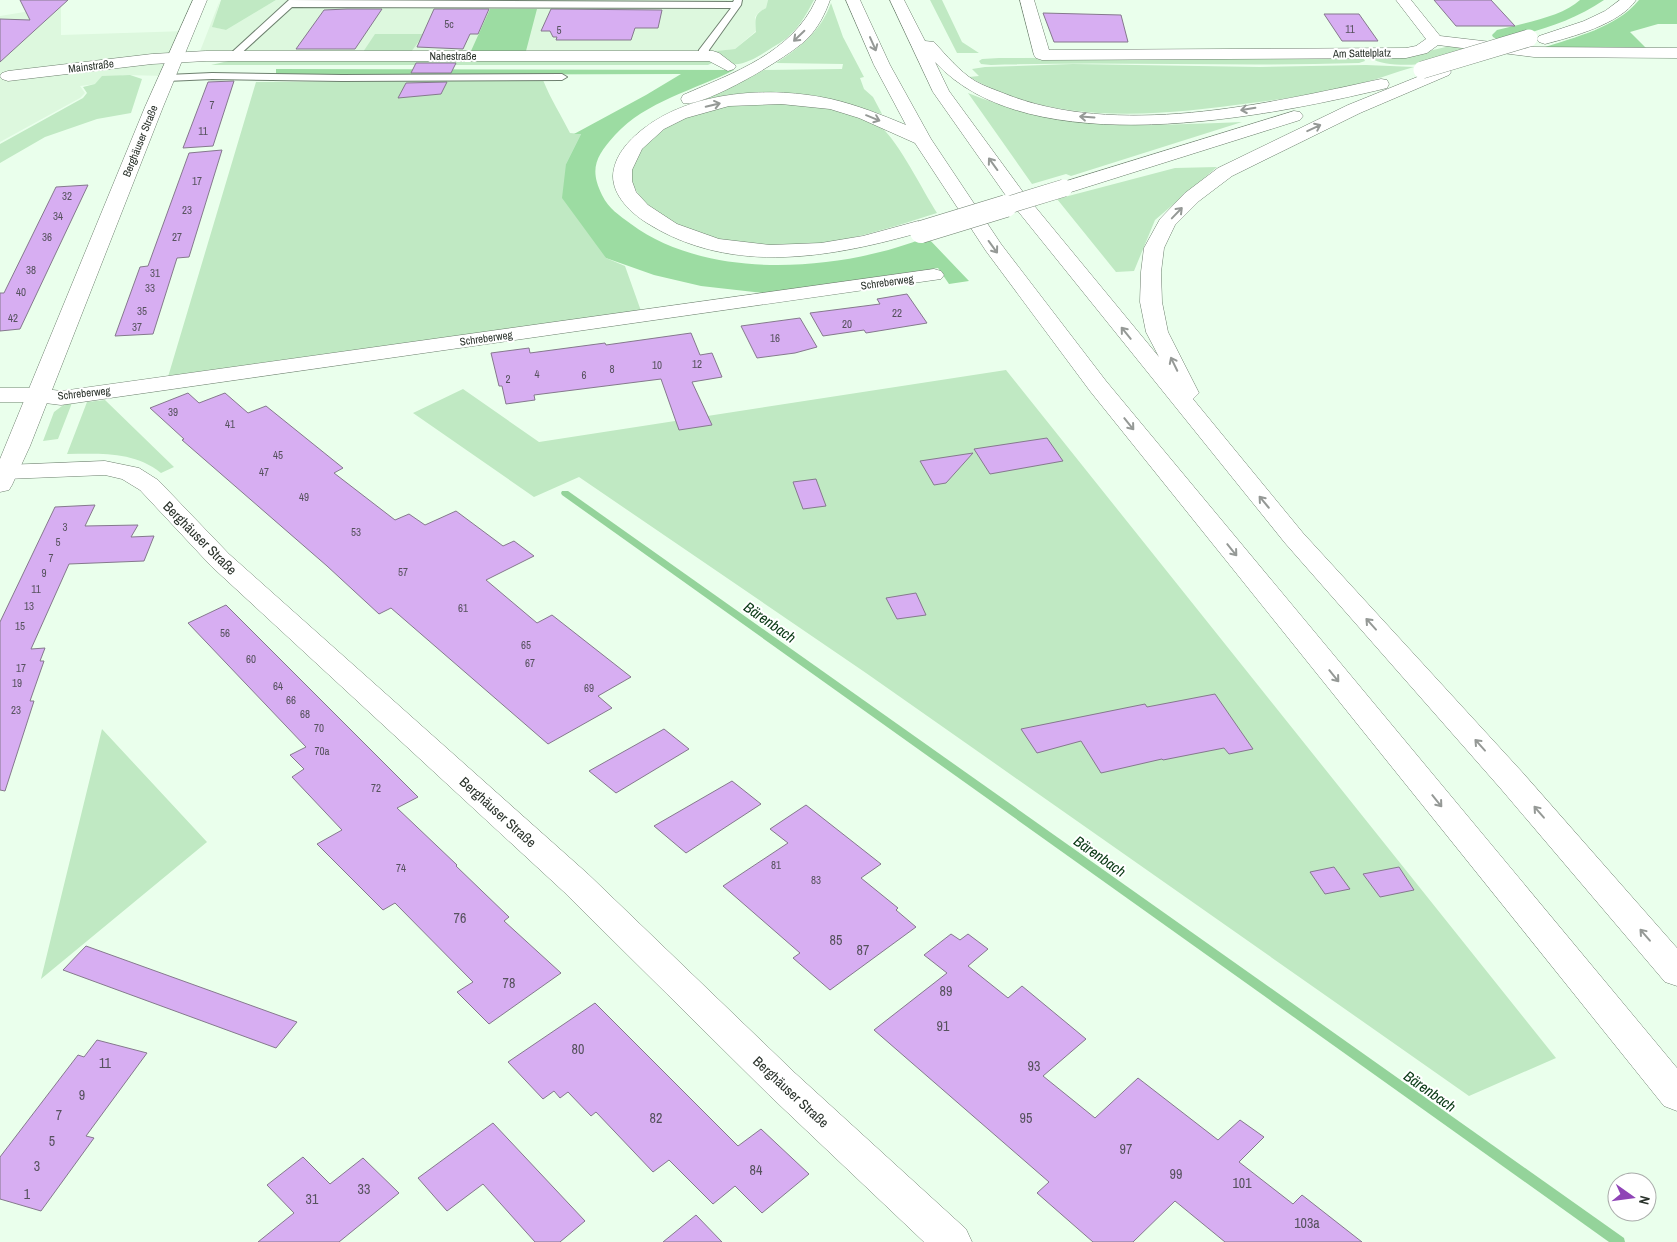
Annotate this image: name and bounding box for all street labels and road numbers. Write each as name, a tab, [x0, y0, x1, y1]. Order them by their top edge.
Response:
street label: Am Sattelplatz	[1332, 45, 1392, 61]
street label: Nahestraße	[429, 49, 477, 63]
street label: Mainstraße	[68, 56, 114, 76]
street label: Berghäuser Straße	[119, 103, 161, 179]
street label: Schreberweg	[860, 271, 914, 293]
street label: Schreberweg	[459, 327, 513, 349]
street label: Schreberweg	[57, 383, 111, 403]
street label: Berghäuser Straße	[159, 497, 241, 579]
street label: Berghäuser Straße	[456, 773, 540, 851]
street label: Berghäuser Straße	[749, 1052, 833, 1132]

